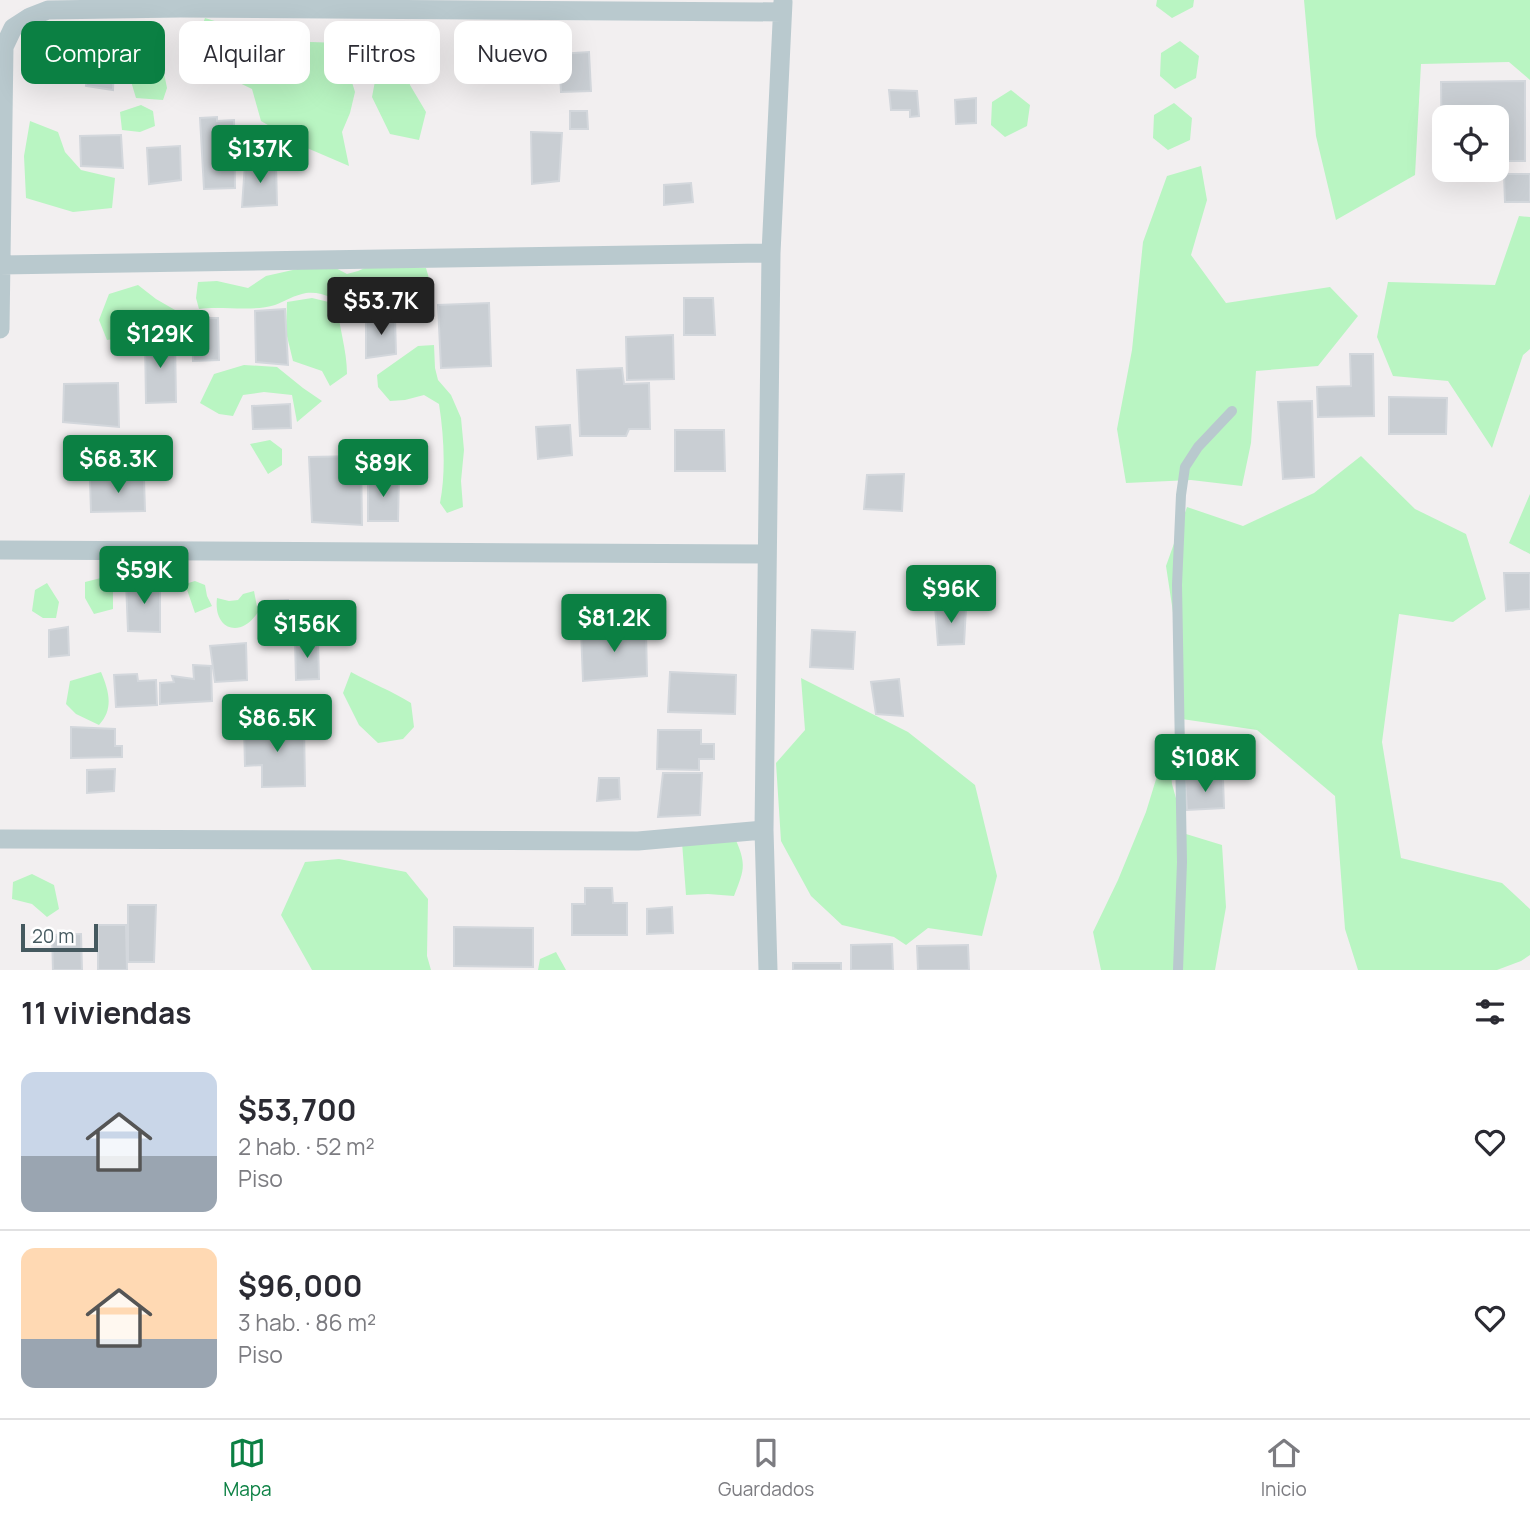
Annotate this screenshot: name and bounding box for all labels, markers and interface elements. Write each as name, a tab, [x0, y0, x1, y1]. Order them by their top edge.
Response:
chip: Comprar	[21, 21, 165, 84]
chip: Alquilar	[179, 21, 310, 84]
chip: Filtros	[324, 21, 440, 84]
chip: Nuevo	[454, 21, 572, 84]
map controls	[1432, 105, 1509, 182]
button: locate	[1432, 105, 1509, 182]
pin: $137K	[211, 125, 309, 185]
text: $137K	[227, 132, 293, 164]
pin: $53.7K	[324, 278, 438, 337]
text: $53.7K	[343, 284, 419, 316]
pin: $129K	[111, 310, 209, 370]
text: $129K	[126, 317, 194, 349]
pin: $68.3K	[61, 435, 175, 495]
pin: $89K	[342, 440, 424, 499]
text: $68.3K	[79, 442, 157, 474]
text: $89K	[354, 446, 412, 478]
pin: $59K	[103, 546, 185, 606]
text: $59K	[115, 553, 173, 585]
pin: $96K	[910, 566, 992, 625]
text: $96K	[922, 572, 980, 604]
pin: $81.2K	[557, 594, 671, 654]
pin: $156K	[258, 600, 356, 660]
text: $81.2K	[577, 601, 651, 633]
text: $156K	[273, 607, 341, 639]
pin: $86.5K	[220, 694, 334, 754]
text: $86.5K	[238, 701, 316, 733]
pin: $108K	[1156, 734, 1254, 794]
text: $108K	[1171, 741, 1239, 773]
scale bar	[21, 921, 98, 953]
text: 20 m	[32, 923, 74, 949]
text: 11 viviendas	[21, 992, 191, 1033]
icon: filters	[1471, 993, 1509, 1031]
text: $53,700	[238, 1089, 356, 1130]
icon: home	[77, 1100, 161, 1184]
icon: heart	[1471, 1123, 1509, 1161]
text: 2 hab. · 52 m²	[238, 1130, 375, 1162]
text: Piso	[238, 1162, 283, 1194]
text: $96,000	[238, 1265, 362, 1306]
icon: home	[77, 1276, 161, 1360]
icon: heart	[1471, 1299, 1509, 1337]
text: 3 hab. · 86 m²	[238, 1306, 376, 1338]
text: Piso	[238, 1338, 283, 1370]
tab: Mapa	[223, 1434, 272, 1502]
tab: Guardados	[718, 1434, 814, 1502]
tab: Inicio	[1261, 1434, 1307, 1502]

